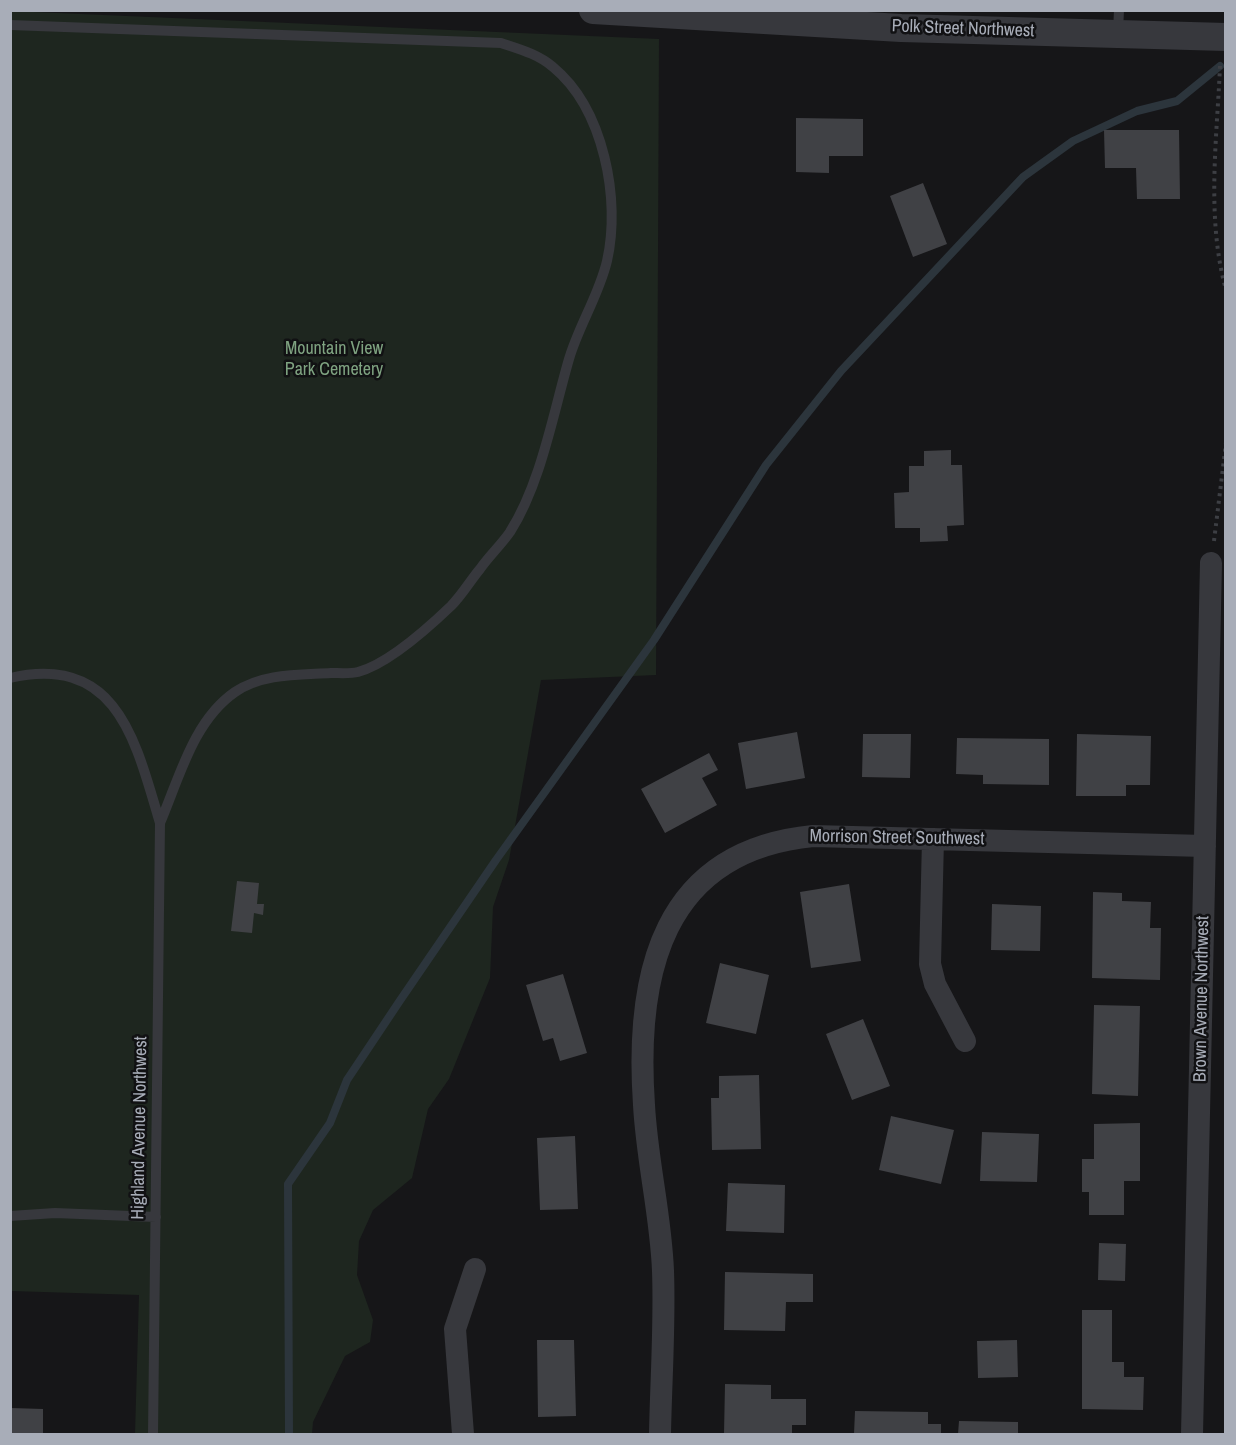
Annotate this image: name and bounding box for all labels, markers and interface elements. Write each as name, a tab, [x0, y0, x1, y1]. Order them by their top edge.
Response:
street label: Polk Street Northwest	[891, 16, 1035, 42]
park label: Mountain View Park Cemetery	[285, 338, 383, 380]
street label: Morrison Street Southwest	[809, 826, 985, 850]
street label: Brown Avenue Northwest	[1190, 916, 1214, 1082]
street label: Highland Avenue Northwest	[128, 1036, 152, 1220]

